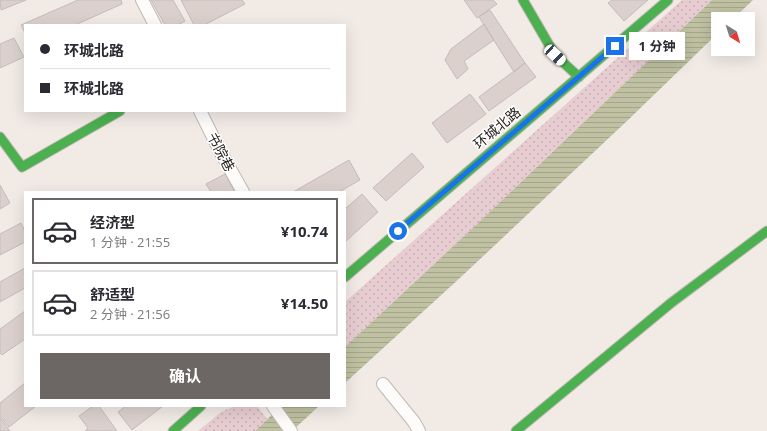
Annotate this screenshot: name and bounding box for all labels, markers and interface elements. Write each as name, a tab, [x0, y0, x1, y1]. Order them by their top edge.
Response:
north arrow	[711, 12, 755, 56]
map controls	[711, 12, 755, 56]
callout: 1 分钟	[629, 32, 685, 60]
route end	[606, 37, 624, 55]
text: 1 分钟	[639, 37, 675, 55]
text: 环城北路	[64, 40, 124, 60]
car	[542, 42, 568, 68]
text: 环城北路	[64, 78, 124, 98]
street label: 环城北路	[469, 102, 524, 153]
street label: 书院巷	[203, 129, 240, 175]
text: 经济型	[90, 212, 135, 232]
icon: car	[42, 213, 78, 249]
text: ¥10.74	[281, 221, 328, 241]
route start	[389, 222, 407, 240]
text: 1 分钟 · 21:55	[90, 233, 170, 251]
text: 舒适型	[90, 284, 135, 304]
icon: car	[42, 285, 78, 321]
text: ¥14.50	[281, 293, 328, 313]
text: 2 分钟 · 21:56	[90, 305, 170, 323]
button: 确认	[40, 353, 330, 399]

